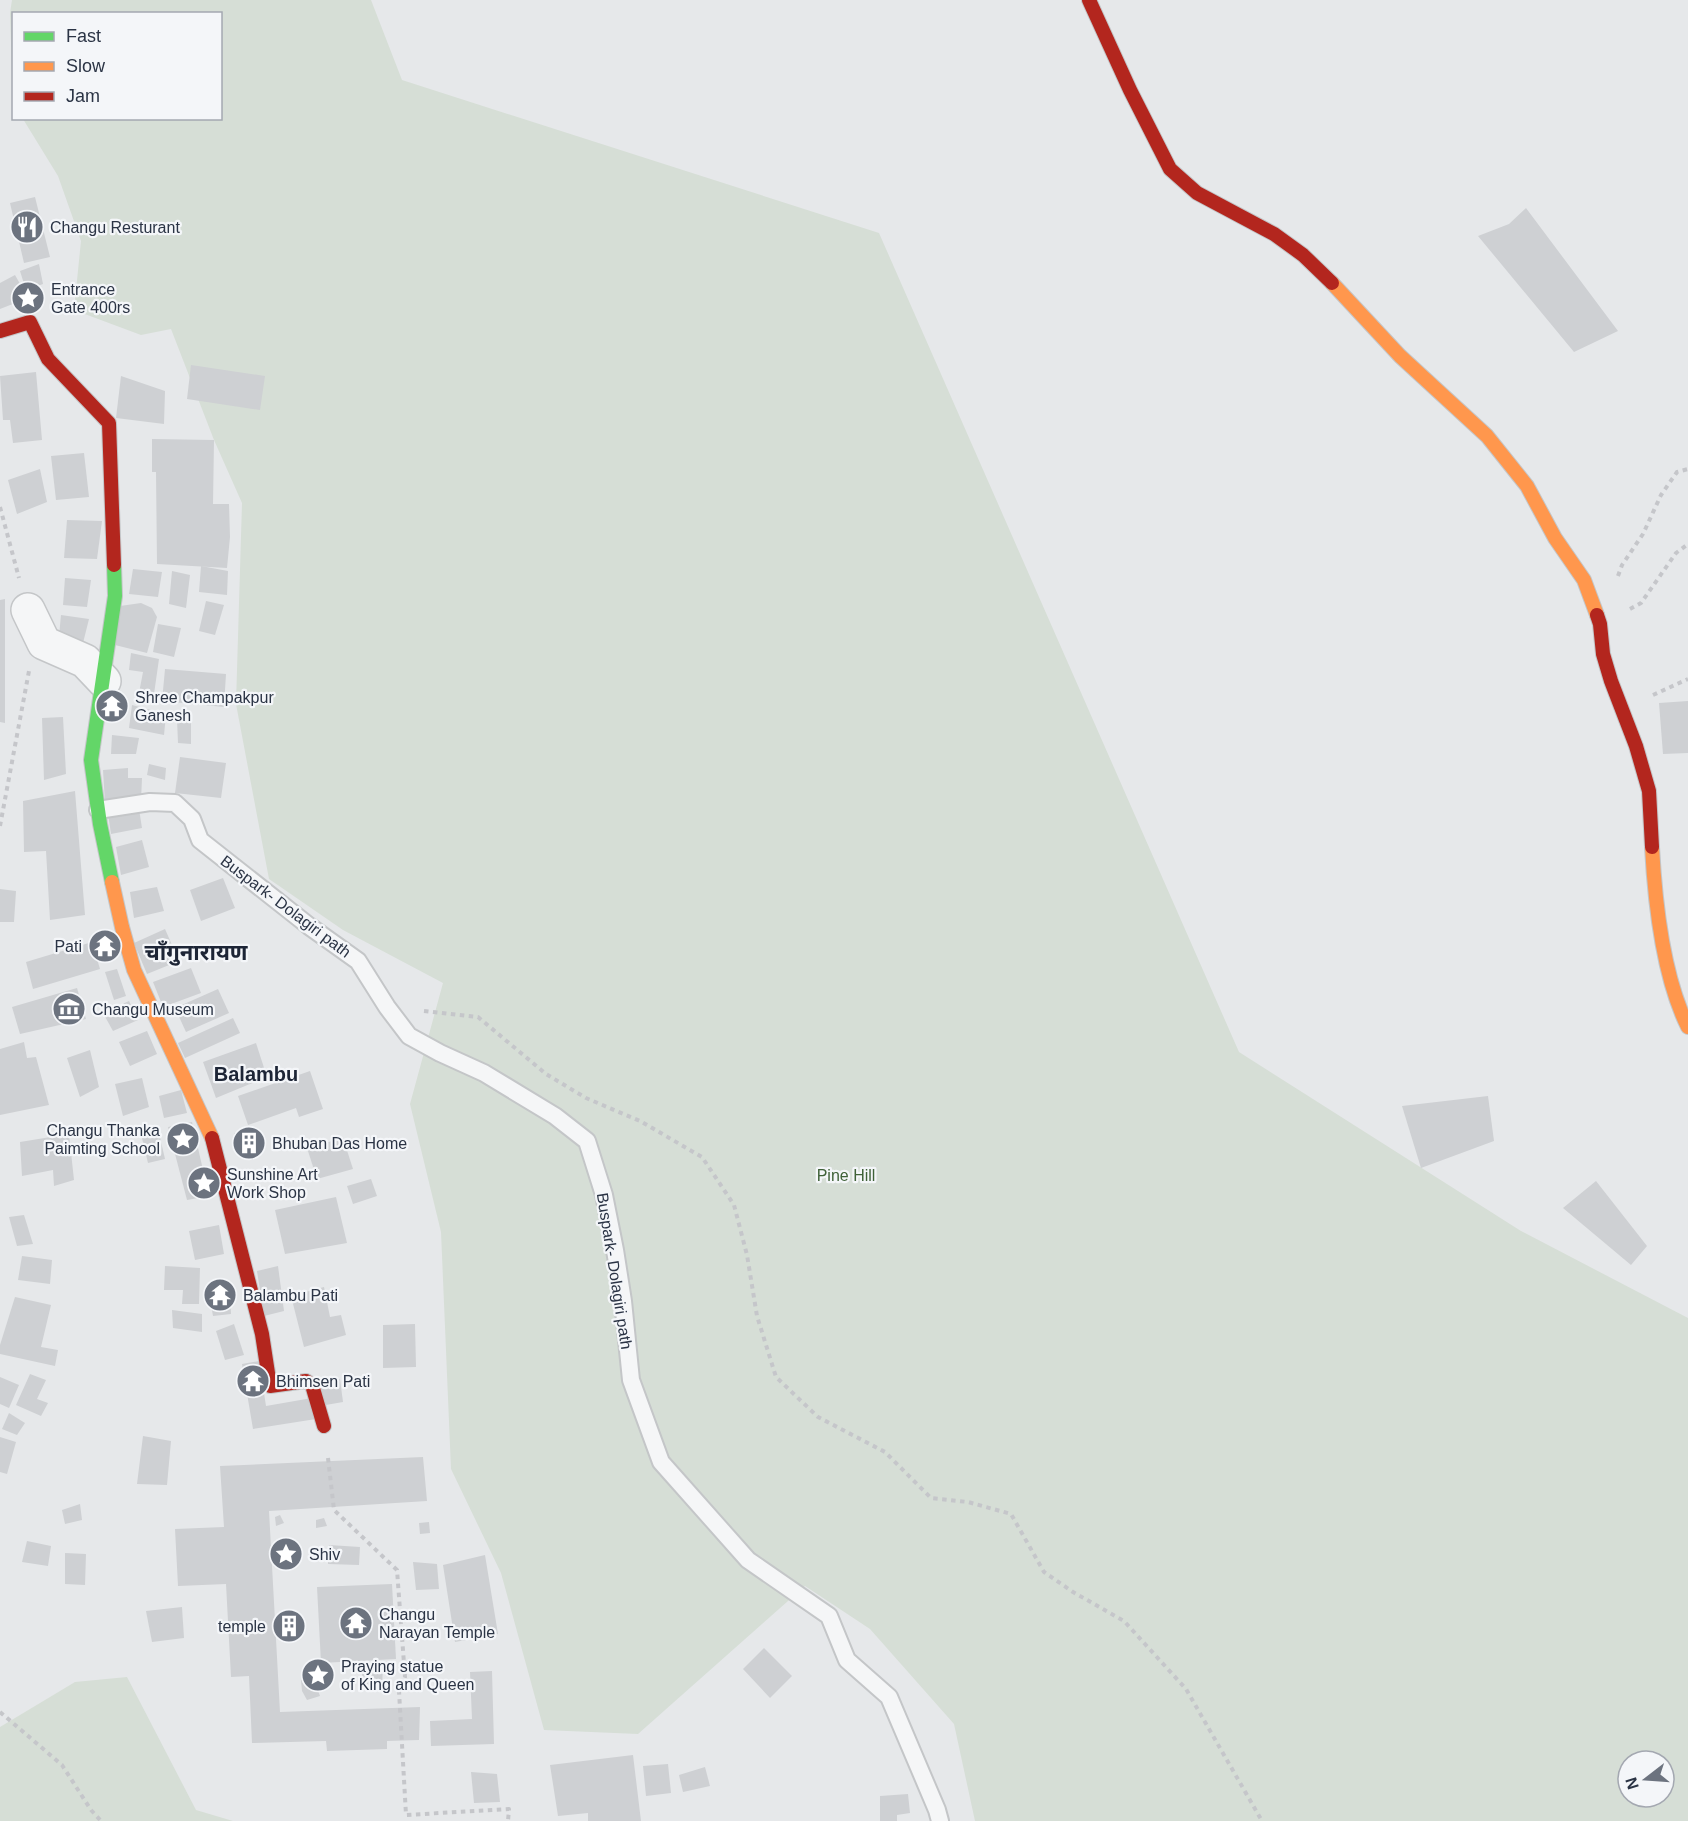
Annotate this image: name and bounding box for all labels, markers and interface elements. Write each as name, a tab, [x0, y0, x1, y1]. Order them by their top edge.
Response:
legend	[12, 12, 222, 120]
text: Fast	[66, 26, 101, 46]
text: Slow	[66, 56, 106, 76]
text: Jam	[66, 86, 100, 106]
restaurant icon: Changu Resturant	[9, 209, 45, 245]
place label: Changu Resturant	[50, 219, 180, 236]
place icon: Entrance Gate 400rs	[10, 280, 46, 316]
place label: Entrance Gate 400rs	[51, 281, 130, 316]
temple icon: Shree Champakpur Ganesh	[94, 688, 130, 724]
place label: Shree Champakpur Ganesh	[135, 689, 274, 724]
street label: Buspark- Dolagiri path	[217, 852, 354, 961]
temple icon: Pati	[87, 928, 123, 964]
place label: Pati	[54, 938, 82, 955]
district label: चाँगुनारायण	[144, 940, 249, 966]
museum icon: Changu Museum	[51, 991, 87, 1027]
place label: Changu Museum	[92, 1001, 214, 1018]
district label: Balambu	[214, 1063, 298, 1085]
place icon: Changu Thanka Paimting School	[165, 1121, 201, 1157]
place label: Changu Thanka Paimting School	[44, 1122, 160, 1157]
building icon: Bhuban Das Home	[231, 1125, 267, 1161]
place label: Bhuban Das Home	[272, 1135, 407, 1152]
place icon: Sunshine Art Work Shop	[186, 1165, 222, 1201]
place label: Sunshine Art Work Shop	[227, 1166, 318, 1201]
park label: Pine Hill	[817, 1167, 875, 1184]
street label: Buspark- Dolagiri path	[594, 1192, 635, 1351]
temple icon: Balambu Pati	[202, 1277, 238, 1313]
place label: Balambu Pati	[243, 1287, 338, 1304]
temple icon: Bhimsen Pati	[235, 1363, 271, 1399]
place label: Bhimsen Pati	[276, 1373, 370, 1390]
place icon: Shiv	[268, 1536, 304, 1572]
place label: Shiv	[309, 1546, 340, 1563]
temple icon: Changu Narayan Temple	[338, 1605, 374, 1641]
place label: Changu Narayan Temple	[379, 1606, 495, 1641]
building icon: temple	[271, 1608, 307, 1644]
place label: temple	[218, 1618, 266, 1635]
place icon: Praying statue of King and Queen	[300, 1657, 336, 1693]
place label: Praying statue of King and Queen	[341, 1658, 474, 1693]
north arrow	[1616, 1749, 1676, 1809]
text: N	[1622, 1775, 1642, 1791]

